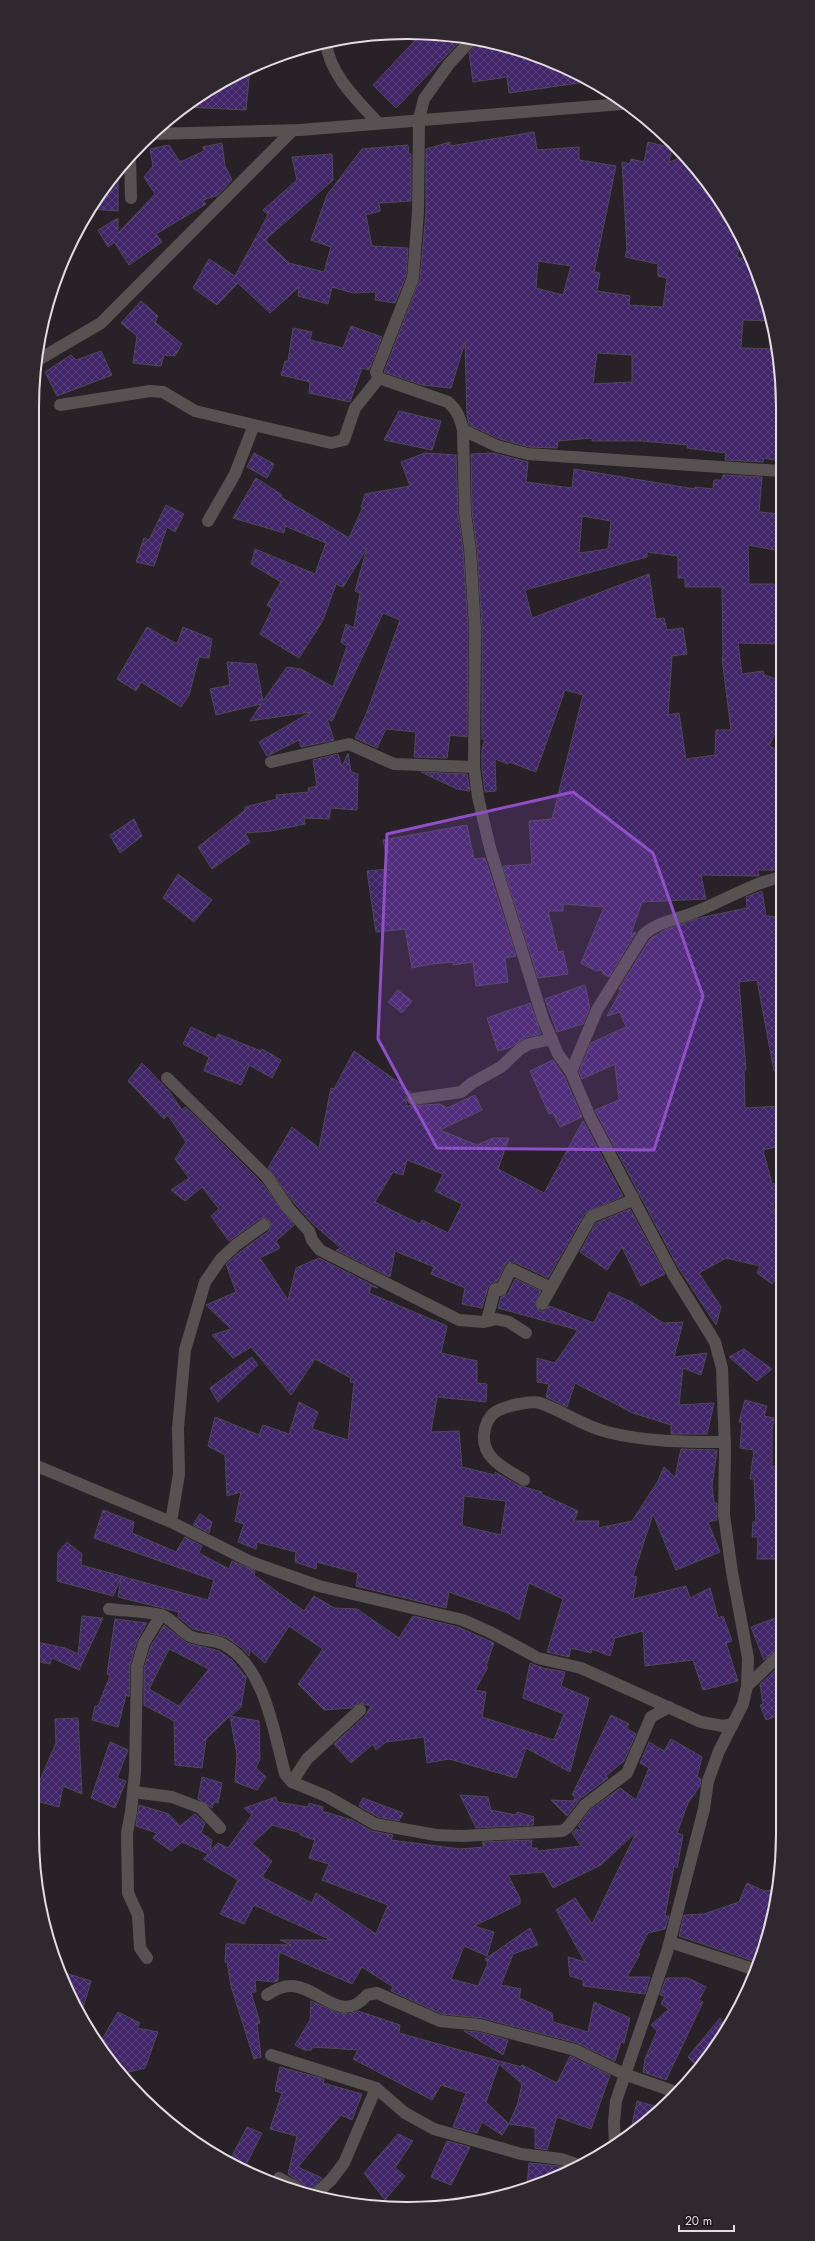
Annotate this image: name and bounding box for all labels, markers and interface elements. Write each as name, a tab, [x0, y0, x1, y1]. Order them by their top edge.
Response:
scale bar	[679, 2207, 734, 2233]
text: 20 m	[685, 2212, 712, 2230]

